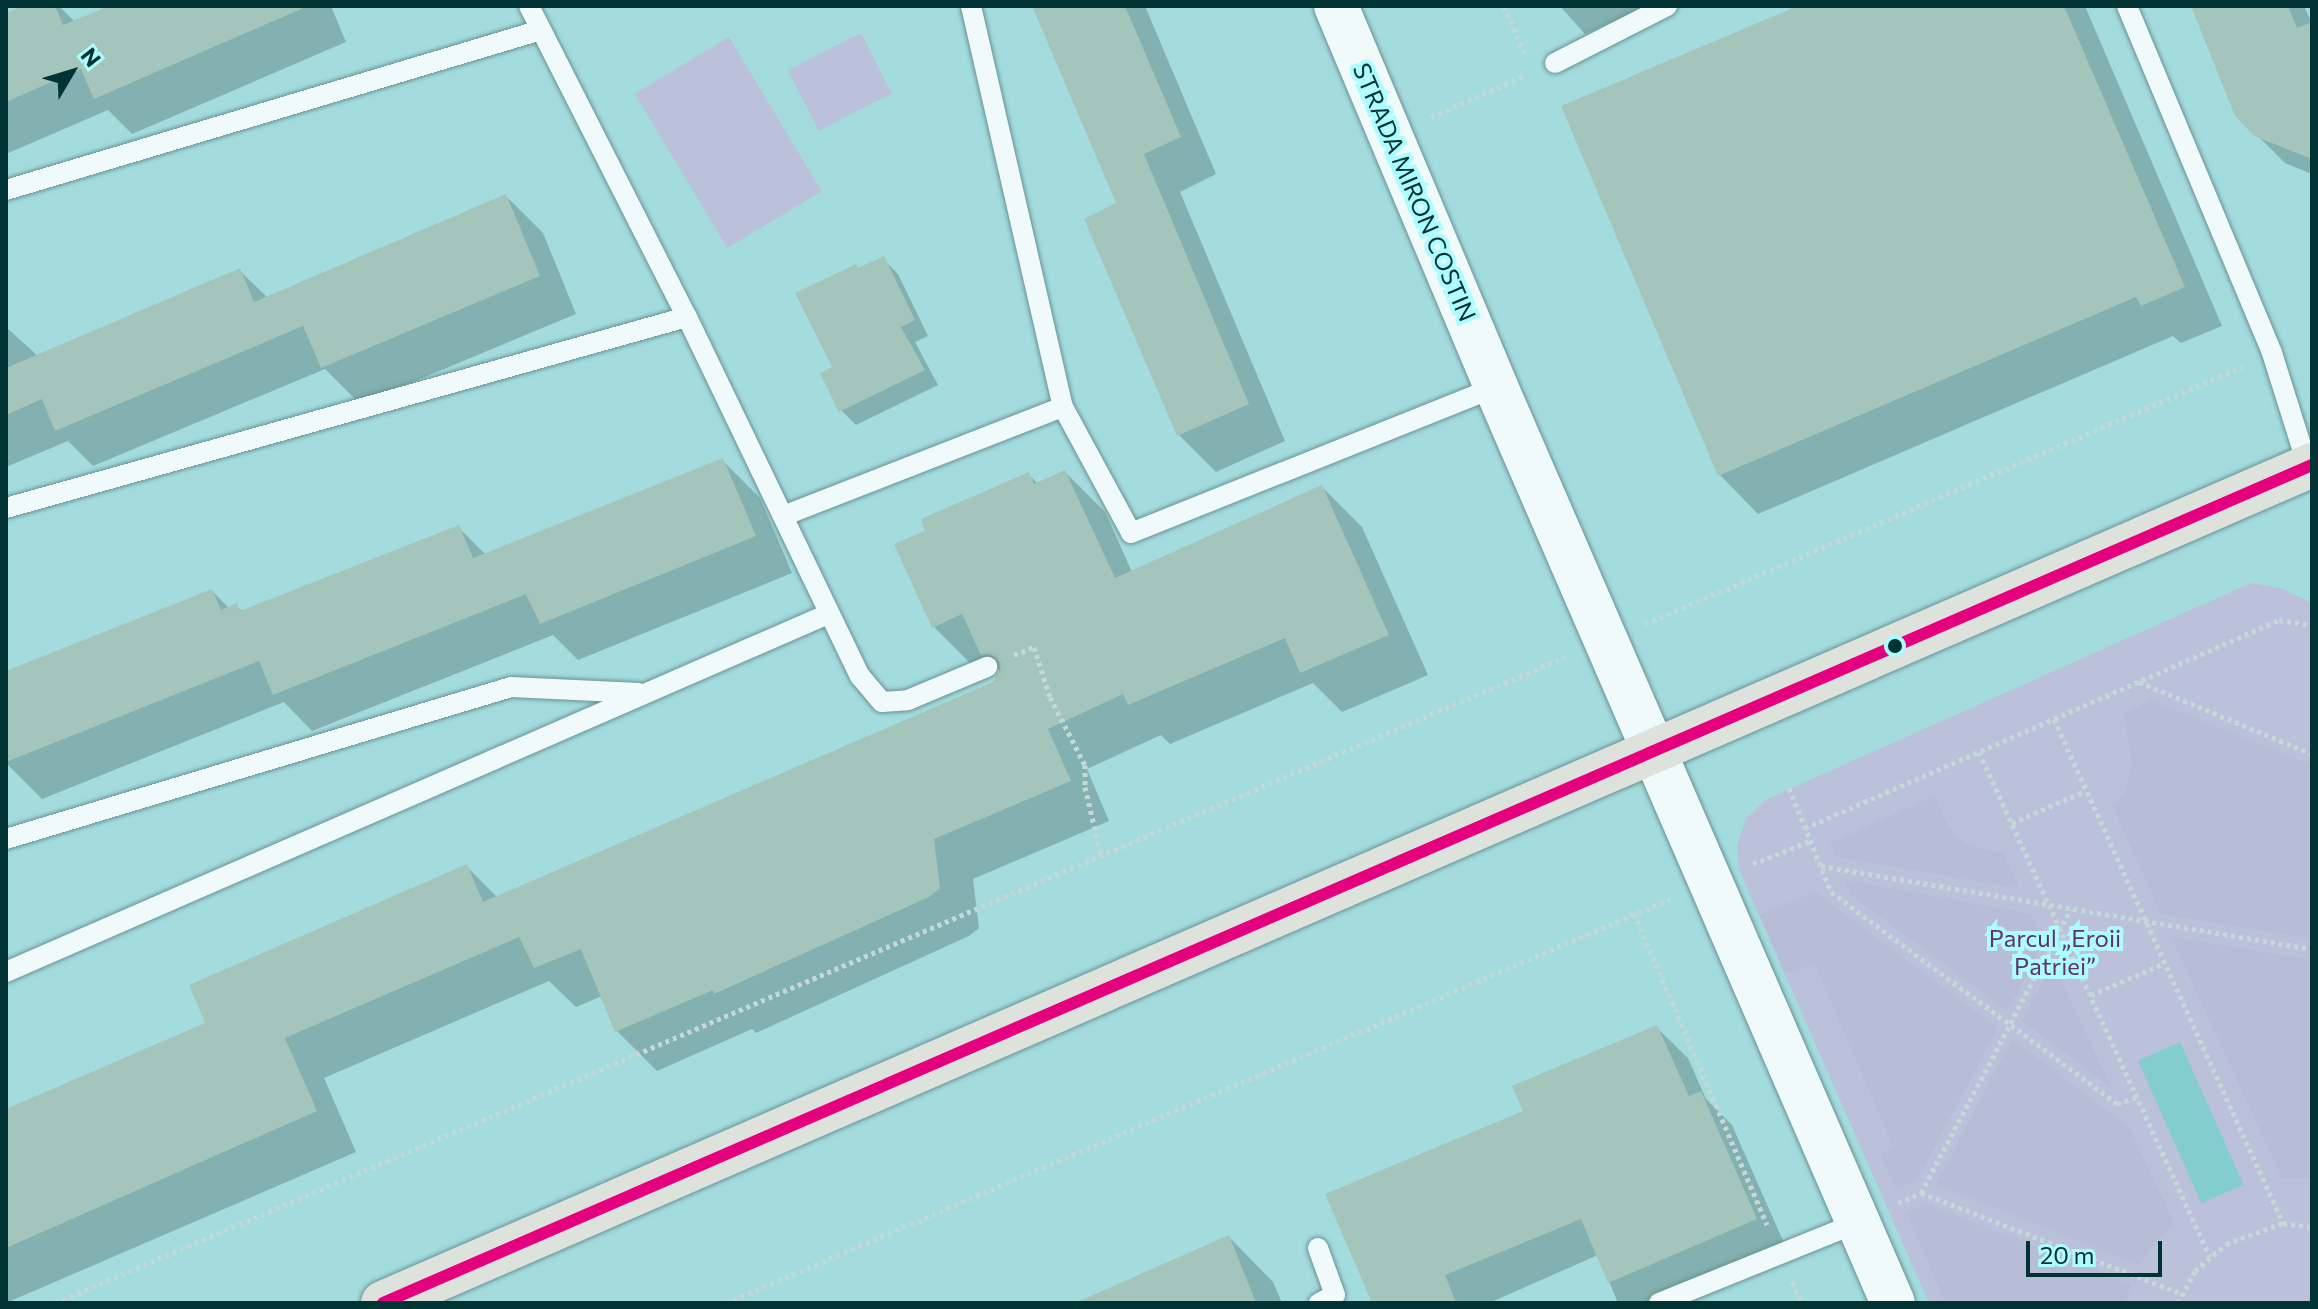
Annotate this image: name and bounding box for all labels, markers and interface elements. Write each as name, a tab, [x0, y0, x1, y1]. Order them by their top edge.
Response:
north arrow	[32, 32, 112, 112]
text: N	[76, 42, 107, 72]
street label: STRADA MIRON COSTIN	[1348, 59, 1482, 325]
unlabelled marker	[1887, 638, 1903, 654]
park label: Parcul „Eroii Patriei”	[1989, 924, 2121, 980]
scale bar	[2030, 1225, 2166, 1275]
text: 20 m	[2040, 1240, 2094, 1269]

